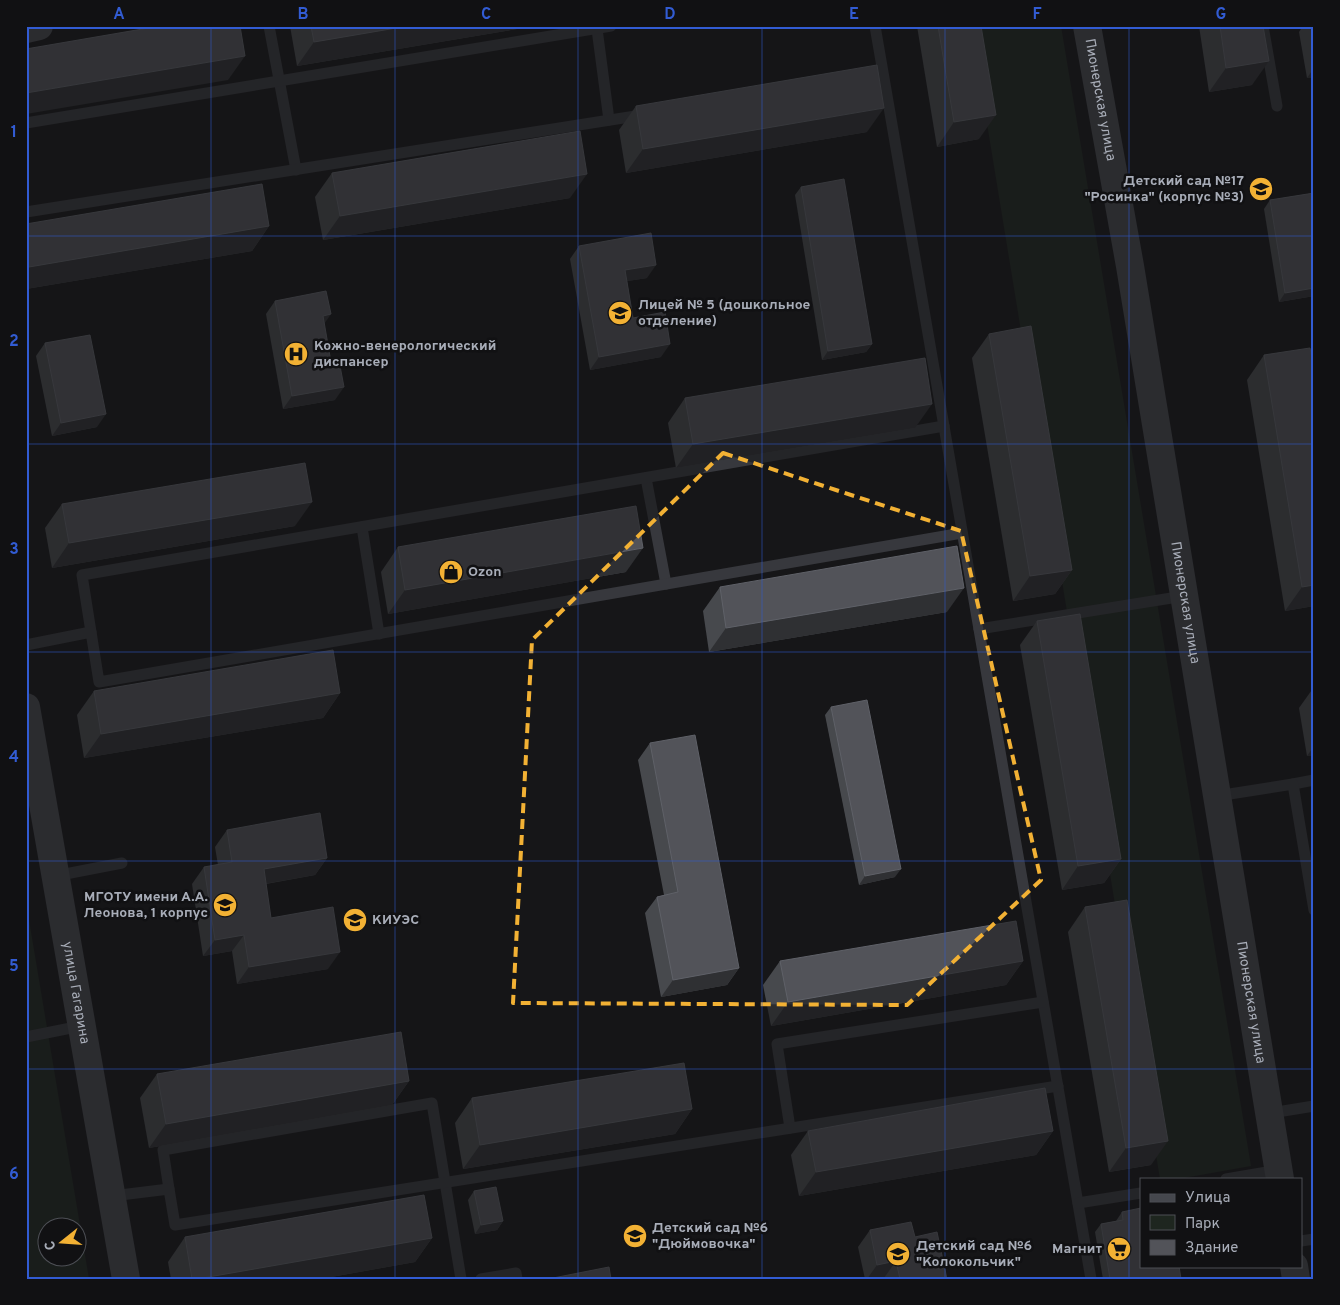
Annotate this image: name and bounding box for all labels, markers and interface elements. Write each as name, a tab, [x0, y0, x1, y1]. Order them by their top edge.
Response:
text: A	[113, 5, 125, 25]
text: B	[297, 5, 309, 25]
text: C	[481, 5, 491, 25]
text: D	[664, 5, 676, 25]
text: E	[849, 5, 859, 25]
text: F	[1032, 5, 1042, 25]
text: G	[1216, 5, 1226, 25]
street label: Пионерская улица	[1081, 37, 1120, 162]
text: 1	[11, 123, 17, 143]
place label: Детский сад №17 "Росинка" (корпус №3)	[1084, 173, 1244, 206]
school or university icon: Детский сад №17 "Росинка" (корпус №3)	[1248, 176, 1274, 202]
place label: Лицей № 5 (дошкольное отделение)	[638, 297, 811, 330]
school or university icon: Лицей № 5 (дошкольное отделение)	[607, 300, 633, 326]
text: 2	[9, 332, 19, 352]
place label: Кожно-венерологический диспансер	[314, 338, 496, 371]
hospital icon: Кожно-венерологический диспансер	[283, 341, 309, 367]
text: 3	[9, 540, 19, 560]
street label: Пионерская улица	[1167, 540, 1204, 665]
shop icon: Ozon	[438, 559, 464, 585]
place label: Ozon	[468, 564, 501, 581]
text: 4	[9, 748, 19, 768]
place label: МГОТУ имени А.А. Леонова, 1 корпус	[84, 889, 208, 922]
school or university icon: МГОТУ имени А.А. Леонова, 1 корпус	[212, 892, 238, 918]
school or university icon: КИУЭС	[342, 907, 368, 933]
place label: КИУЭС	[372, 912, 419, 929]
street label: улица Гагарина	[59, 940, 93, 1045]
street label: Пионерская улица	[1233, 940, 1269, 1065]
text: 5	[9, 957, 19, 977]
text: 6	[9, 1165, 19, 1185]
legend	[1140, 1178, 1302, 1268]
text: Улица	[1185, 1189, 1230, 1208]
text: Парк	[1185, 1215, 1220, 1234]
north arrow	[38, 1218, 88, 1268]
place label: Детский сад №6 "Дюймовочка"	[652, 1220, 768, 1253]
school or university icon: Детский сад №6 "Дюймовочка"	[622, 1223, 648, 1249]
supermarket icon: Магнит	[1106, 1236, 1132, 1262]
place label: Детский сад №6 "Колокольчик"	[916, 1238, 1032, 1271]
text: С	[42, 1239, 60, 1252]
text: Здание	[1185, 1239, 1238, 1258]
school or university icon: Детский сад №6 "Колокольчик"	[885, 1241, 911, 1267]
place label: Магнит	[1052, 1241, 1102, 1258]

